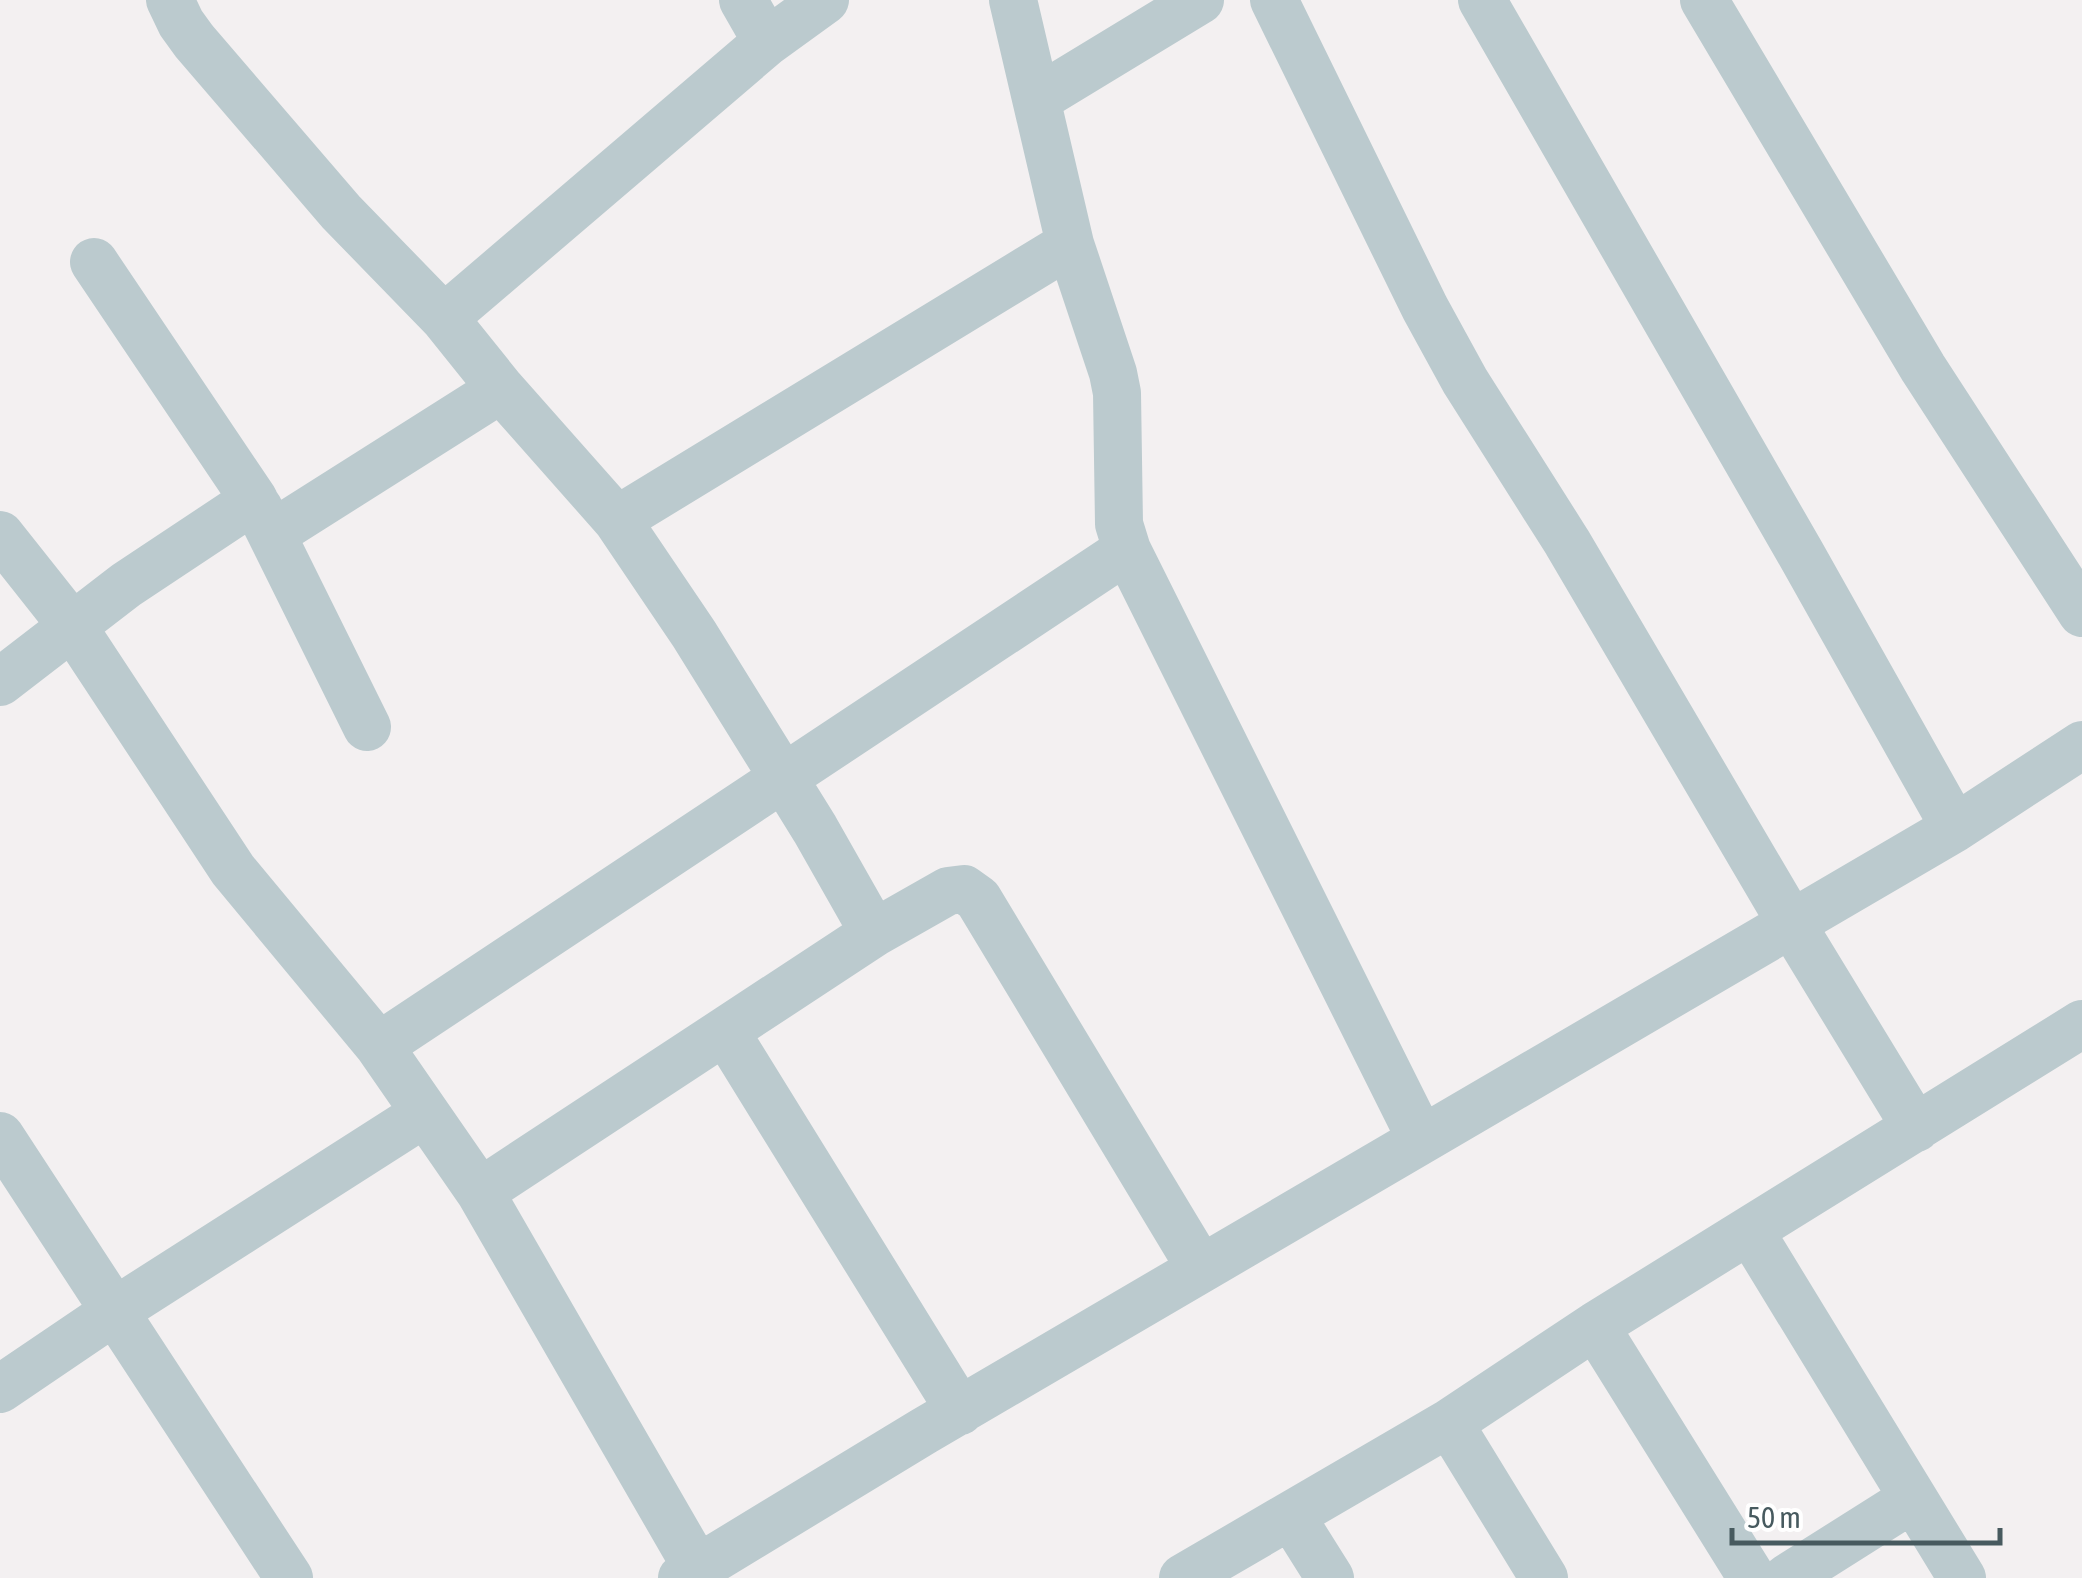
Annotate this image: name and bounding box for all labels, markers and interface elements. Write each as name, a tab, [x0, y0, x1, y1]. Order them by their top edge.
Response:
scale bar	[1732, 1483, 2000, 1545]
text: 50 m	[1747, 1500, 1801, 1534]

